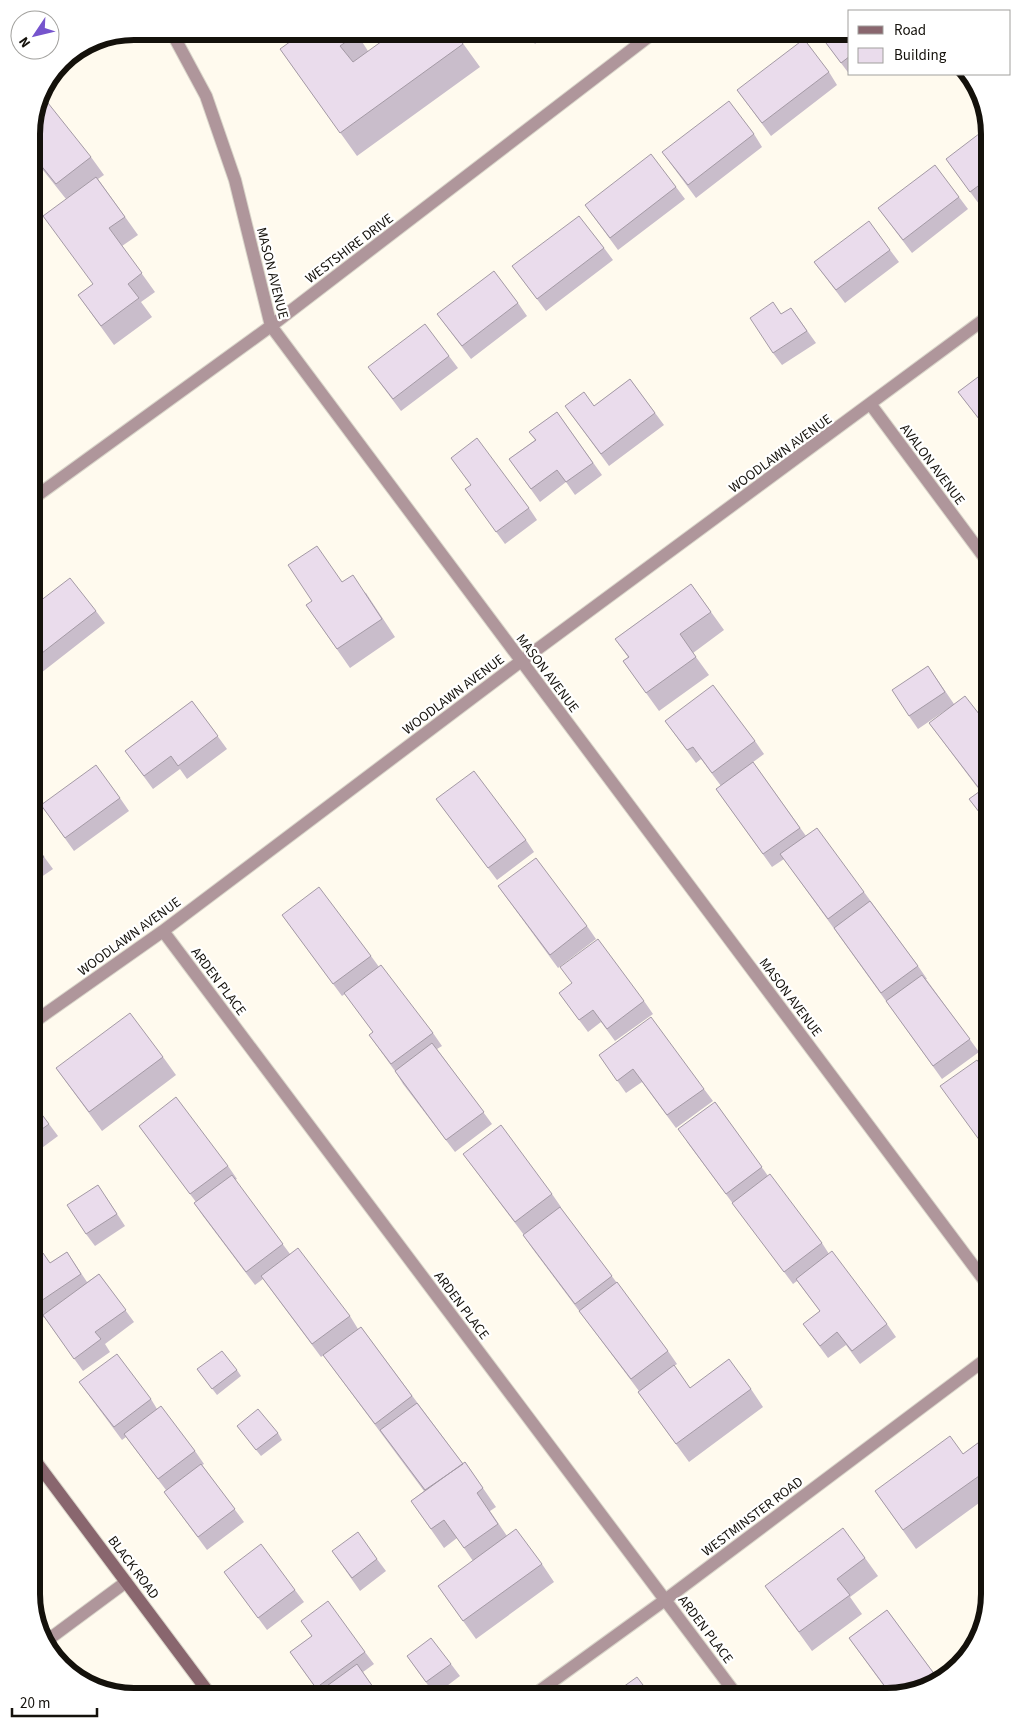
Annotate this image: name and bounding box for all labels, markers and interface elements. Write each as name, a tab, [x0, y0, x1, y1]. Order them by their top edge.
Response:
north arrow	[10, 10, 60, 60]
legend	[848, 10, 1011, 75]
text: Road	[894, 20, 926, 41]
text: N	[14, 32, 36, 51]
text: Building	[894, 45, 947, 66]
street label: WESTSHIRE DRIVE	[301, 209, 398, 289]
street label: MASON AVENUE	[251, 225, 293, 321]
street label: WOODLAWN AVENUE	[725, 410, 836, 498]
street label: AVALON AVENUE	[895, 420, 969, 509]
street label: MASON AVENUE	[511, 630, 583, 717]
street label: WOODLAWN AVENUE	[399, 650, 509, 740]
street label: WOODLAWN AVENUE	[74, 893, 185, 981]
street label: ARDEN PLACE	[186, 943, 251, 1020]
street label: MASON AVENUE	[754, 954, 826, 1041]
street label: ARDEN PLACE	[429, 1267, 494, 1344]
street label: WESTMINSTER ROAD	[698, 1472, 807, 1562]
street label: BLACK ROAD	[103, 1532, 164, 1603]
street label: ARDEN PLACE	[673, 1591, 738, 1668]
scale bar	[12, 1686, 98, 1718]
text: 20 m	[20, 1693, 50, 1714]

